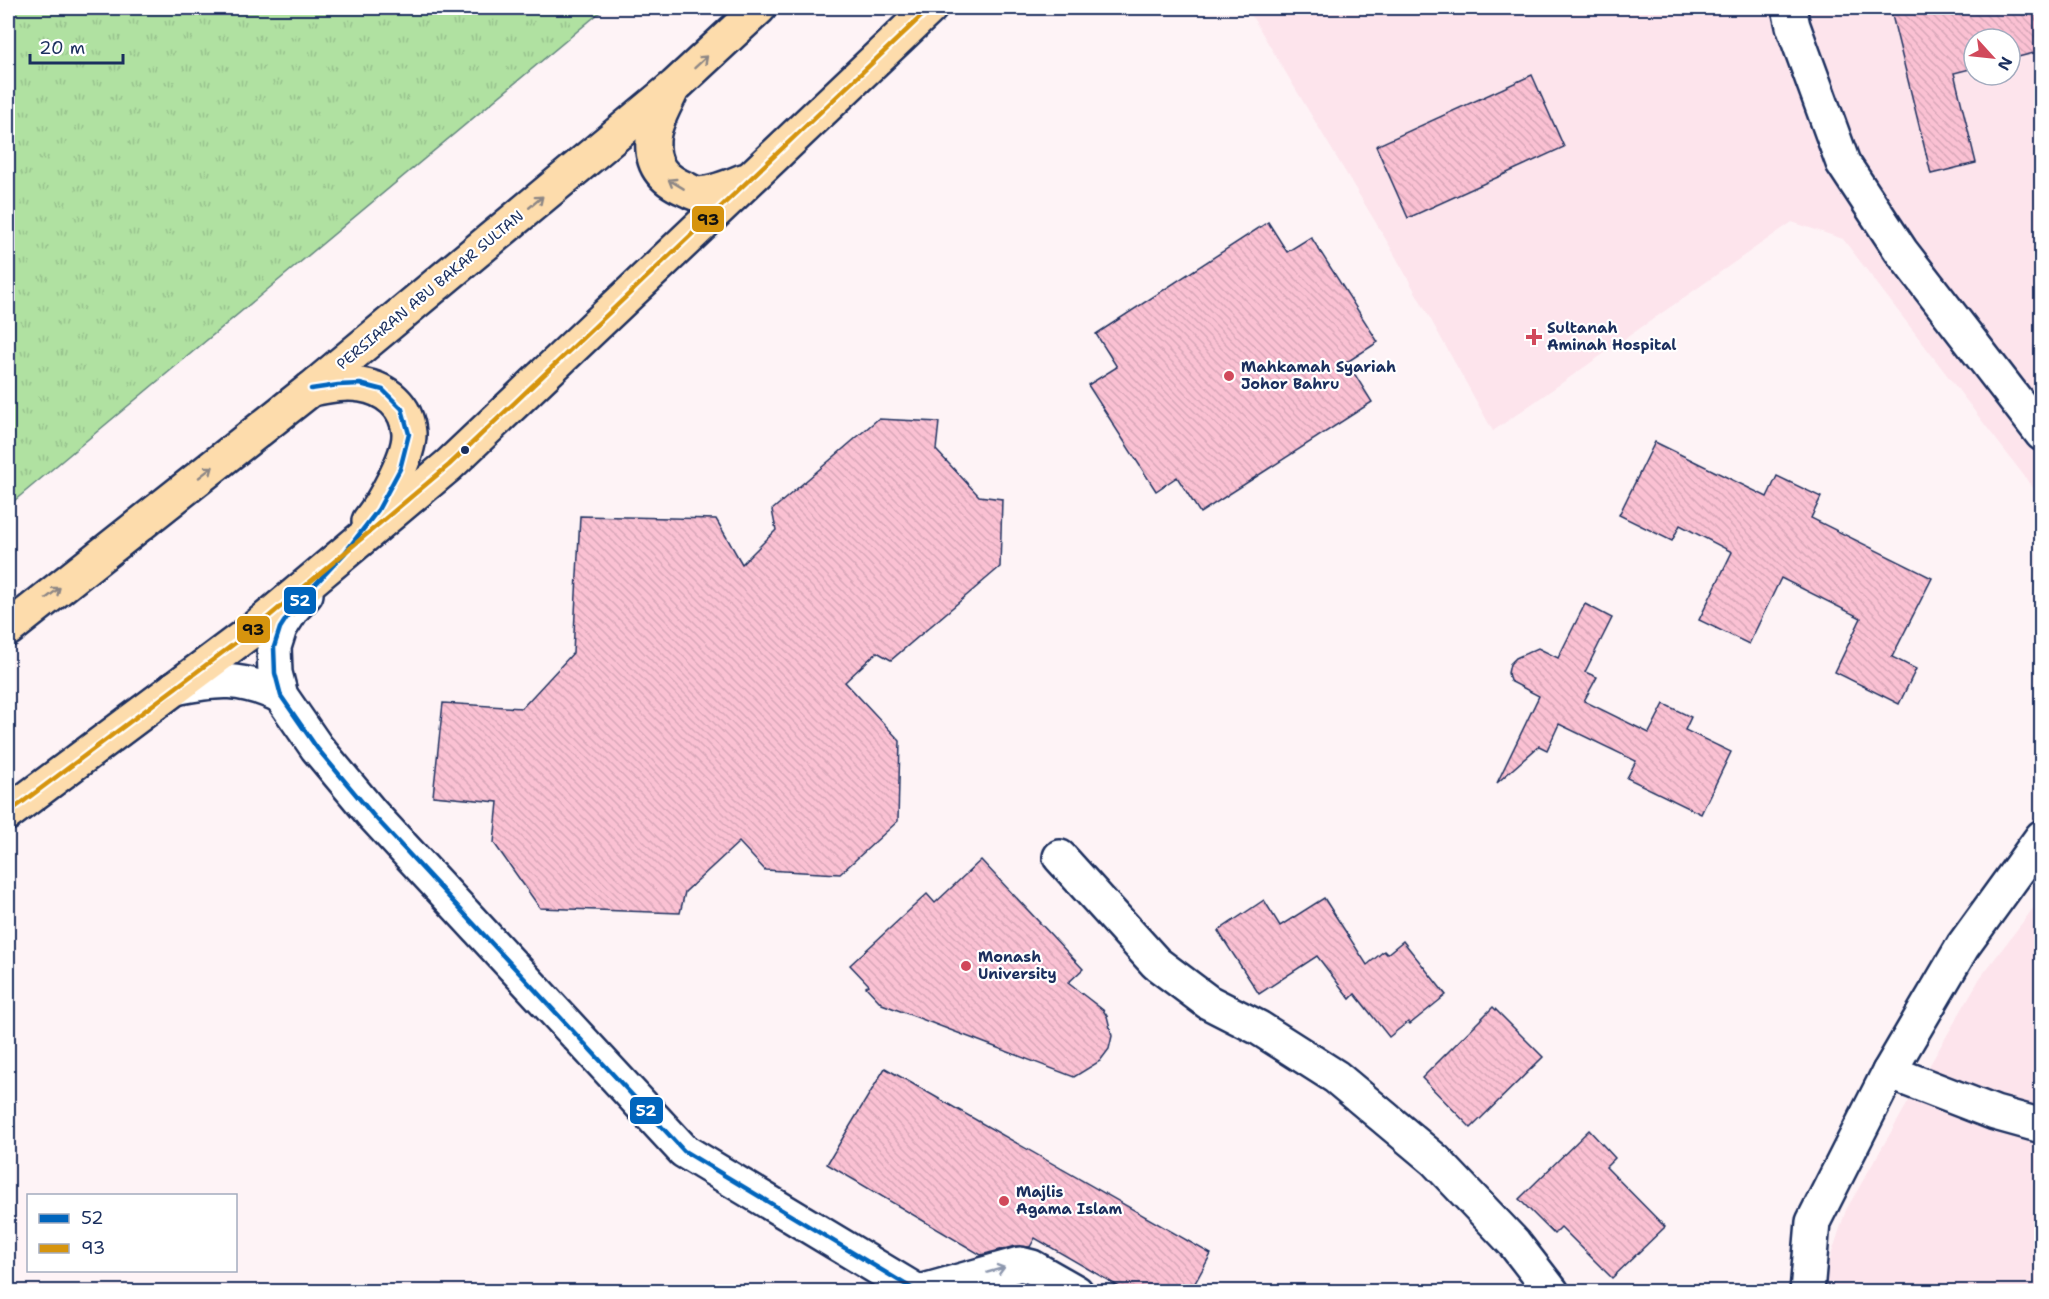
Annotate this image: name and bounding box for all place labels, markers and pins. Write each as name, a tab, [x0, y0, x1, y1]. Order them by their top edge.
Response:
place label: Sultanah Aminah Hospital	[1547, 318, 1677, 355]
marker: Sultanah Aminah Hospital	[1525, 328, 1543, 346]
place label: Mahkamah Syariah Johor Bahru	[1241, 357, 1396, 394]
marker: Mahkamah Syariah Johor Bahru	[1222, 369, 1236, 383]
unlabelled marker	[459, 444, 471, 456]
place label: Monash University	[978, 947, 1057, 984]
marker: Monash University	[959, 959, 973, 973]
place label: Majlis Agama Islam	[1016, 1182, 1122, 1219]
marker: Majlis Agama Islam	[997, 1194, 1011, 1208]

